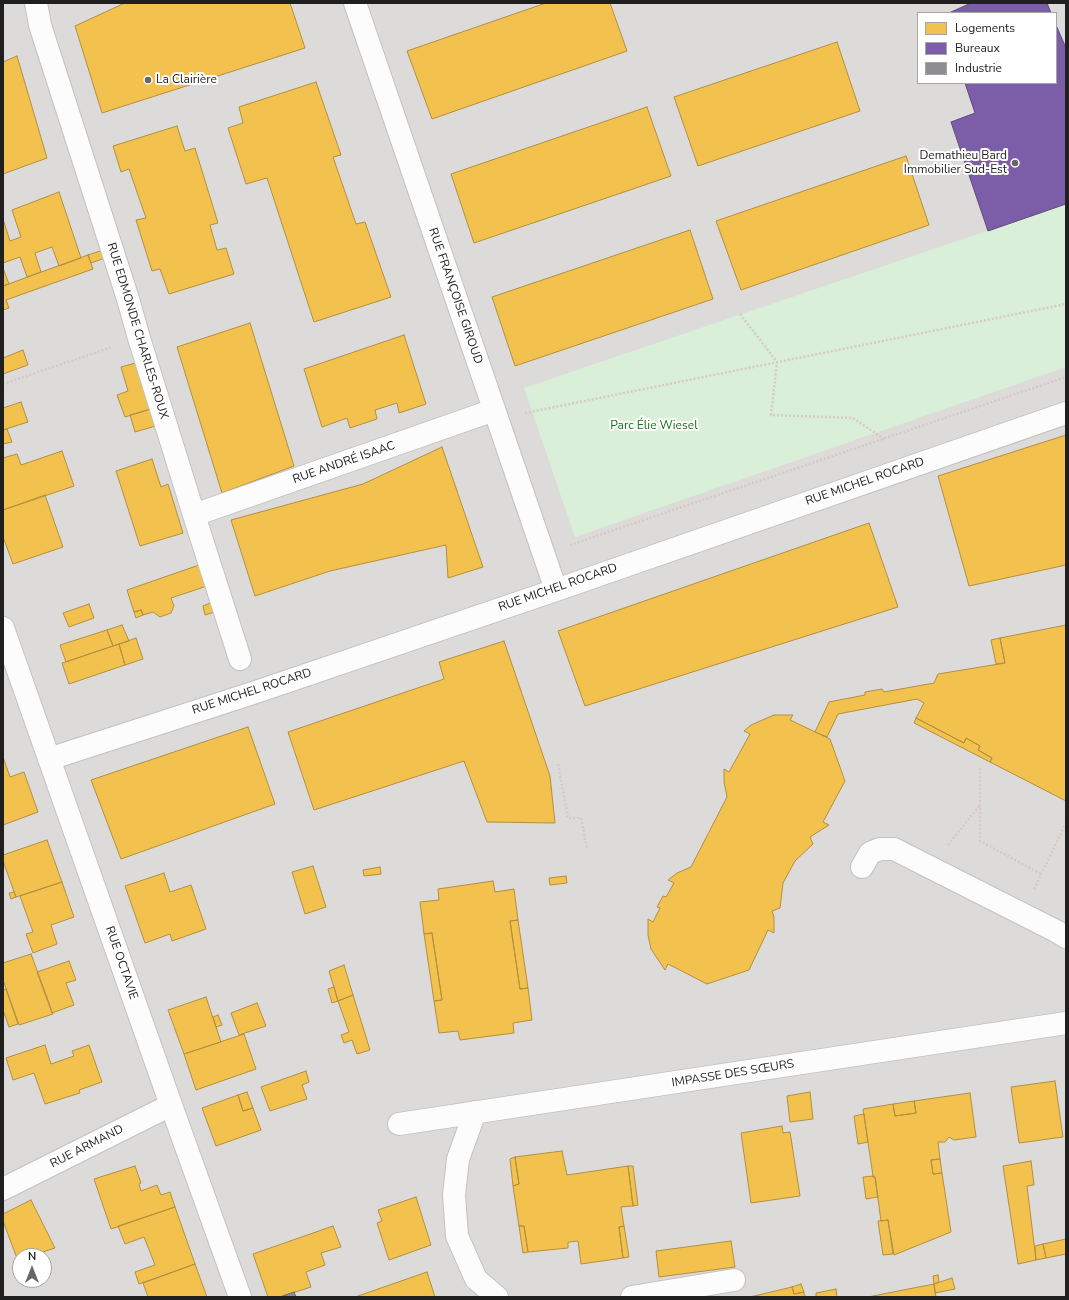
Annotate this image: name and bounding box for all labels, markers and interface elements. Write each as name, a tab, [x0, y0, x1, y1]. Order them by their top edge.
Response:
legend	[917, 12, 1057, 84]
text: Logements	[955, 20, 1015, 36]
text: Bureaux	[955, 40, 1000, 56]
text: Industrie	[955, 60, 1002, 76]
place label: La Clairière	[156, 73, 217, 87]
marker: La Clairière	[143, 75, 153, 85]
place label: Demathieu Bard Immobilier Sud-Est	[904, 149, 1007, 177]
marker: Demathieu Bard Immobilier Sud-Est	[1010, 158, 1020, 168]
street label: RUE FRANÇOISE GIROUD	[425, 226, 485, 366]
street label: RUE EDMONDE CHARLES-ROUX	[103, 241, 171, 421]
park label: Parc Élie Wiesel	[610, 419, 698, 433]
street label: RUE ANDRÉ ISAAC	[291, 439, 397, 487]
street label: RUE MICHEL ROCARD	[804, 455, 926, 509]
street label: RUE MICHEL ROCARD	[497, 561, 619, 615]
street label: RUE MICHEL ROCARD	[190, 666, 314, 718]
street label: RUE OCTAVIE	[102, 924, 140, 1002]
street label: IMPASSE DES SŒURS	[671, 1057, 795, 1091]
street label: RUE ARMAND	[48, 1122, 126, 1172]
north arrow	[12, 1248, 52, 1288]
text: N	[28, 1249, 36, 1264]

